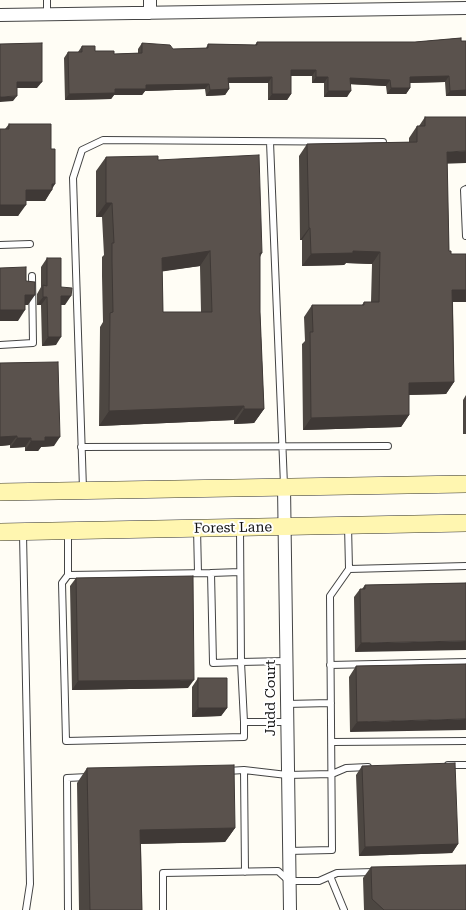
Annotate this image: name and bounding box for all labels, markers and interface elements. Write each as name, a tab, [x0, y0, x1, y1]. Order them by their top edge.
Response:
street label: Forest Lane	[194, 519, 272, 537]
street label: Judd Court	[263, 660, 279, 736]

